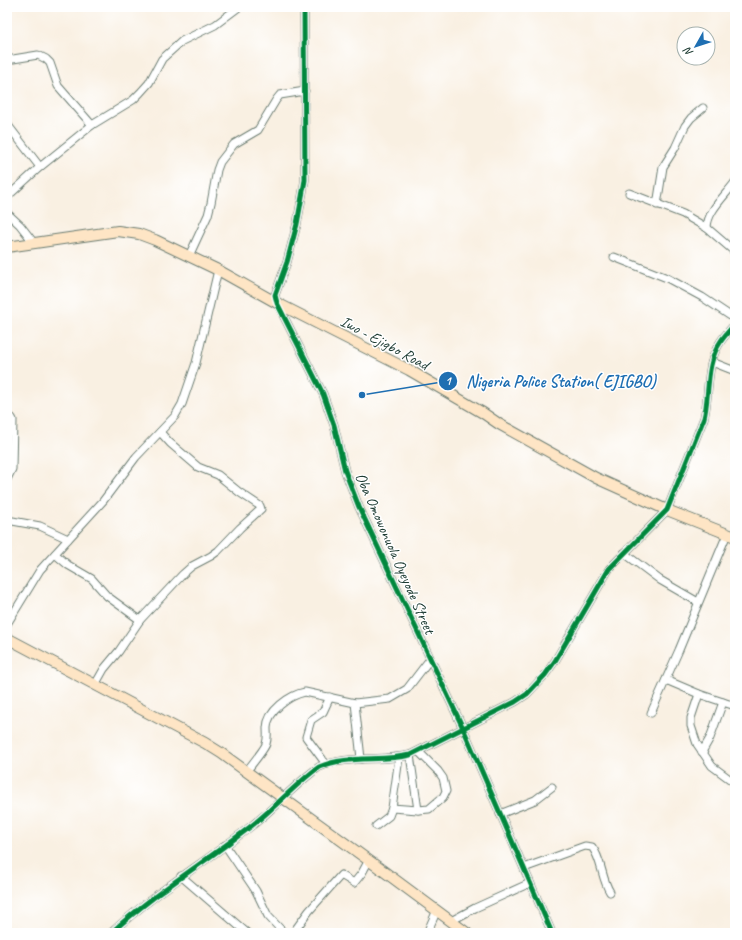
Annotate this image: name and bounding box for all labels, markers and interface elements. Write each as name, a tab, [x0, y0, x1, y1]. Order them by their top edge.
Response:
north arrow	[676, 26, 716, 66]
text: N	[679, 44, 696, 59]
street label: Iwo - Ejigbo Road	[337, 311, 434, 376]
callout: Nigeria Police Station( EJIGBO)	[438, 366, 665, 395]
text: Nigeria Police Station( EJIGBO)	[466, 371, 657, 392]
text: 1	[445, 373, 452, 389]
street label: Oba Omowonuola Oyeyode Street	[351, 470, 440, 639]

